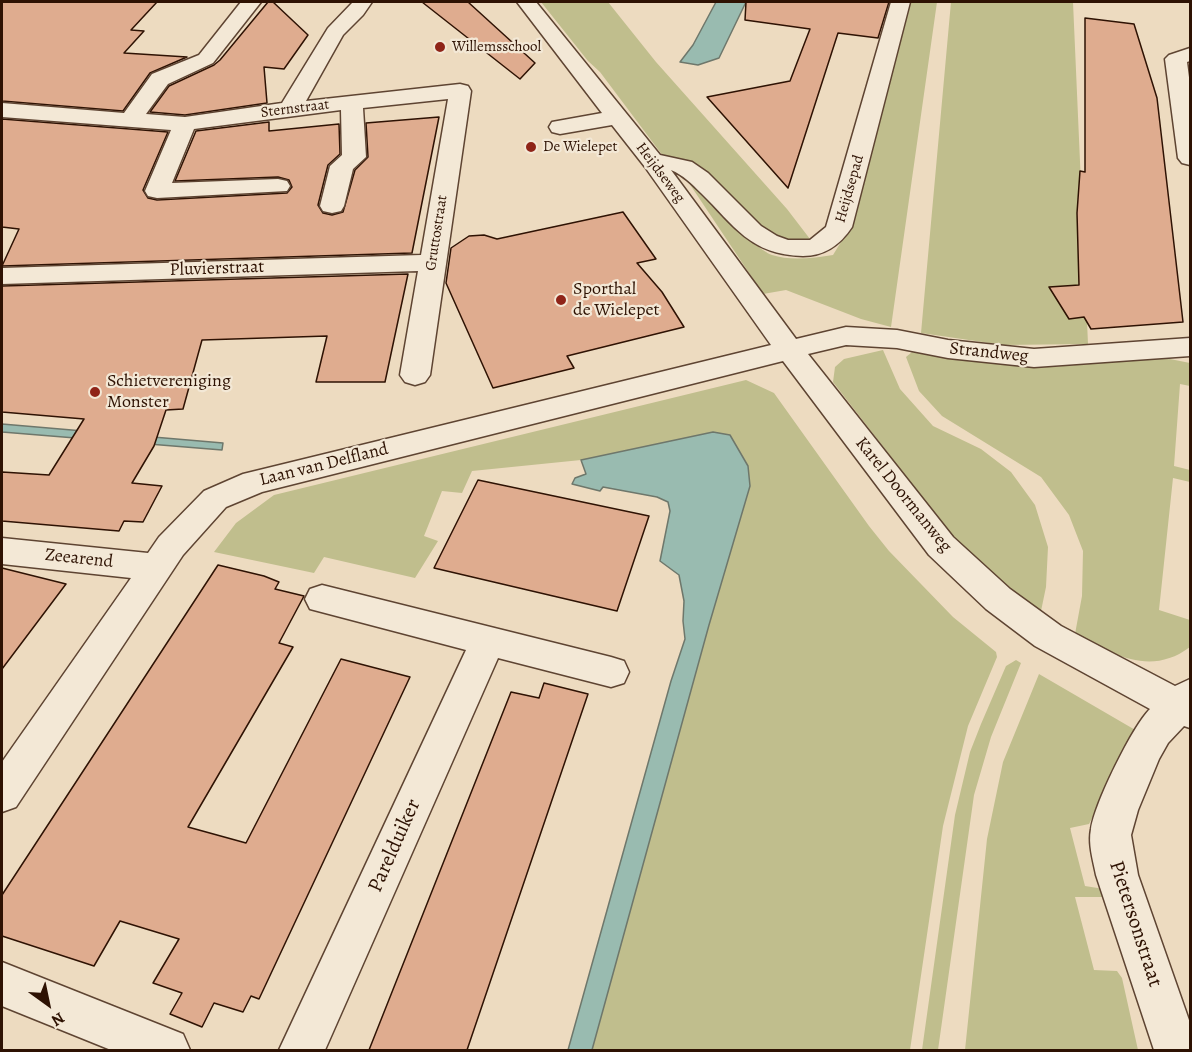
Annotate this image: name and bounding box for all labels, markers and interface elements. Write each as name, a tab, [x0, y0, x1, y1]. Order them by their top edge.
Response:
place label: Willemsschool	[452, 38, 541, 56]
marker: Willemsschool	[433, 40, 447, 54]
street label: Sternstraat	[260, 96, 330, 122]
place label: De Wielepet	[543, 138, 618, 156]
street label: Heijdseweg	[631, 139, 689, 207]
marker: De Wielepet	[524, 140, 538, 154]
street label: Heijdsepad	[832, 153, 868, 225]
street label: Gruttostraat	[422, 194, 452, 272]
street label: Pluvierstraat	[169, 257, 265, 281]
place label: Sporthal de Wielepet	[573, 279, 659, 322]
marker: Sporthal de Wielepet	[554, 293, 568, 307]
street label: Strandweg	[948, 338, 1030, 368]
place label: Schietvereniging Monster	[107, 371, 231, 413]
marker: Schietvereniging Monster	[88, 385, 102, 399]
street label: Karel Doormanweg	[850, 433, 956, 557]
street label: Laan van Delfland	[257, 439, 391, 491]
street label: Zeearend	[44, 545, 114, 573]
street label: Parelduiker	[363, 796, 427, 896]
street label: Pietersonstraat	[1103, 858, 1167, 990]
north arrow	[18, 974, 78, 1034]
text: N	[47, 1007, 69, 1031]

